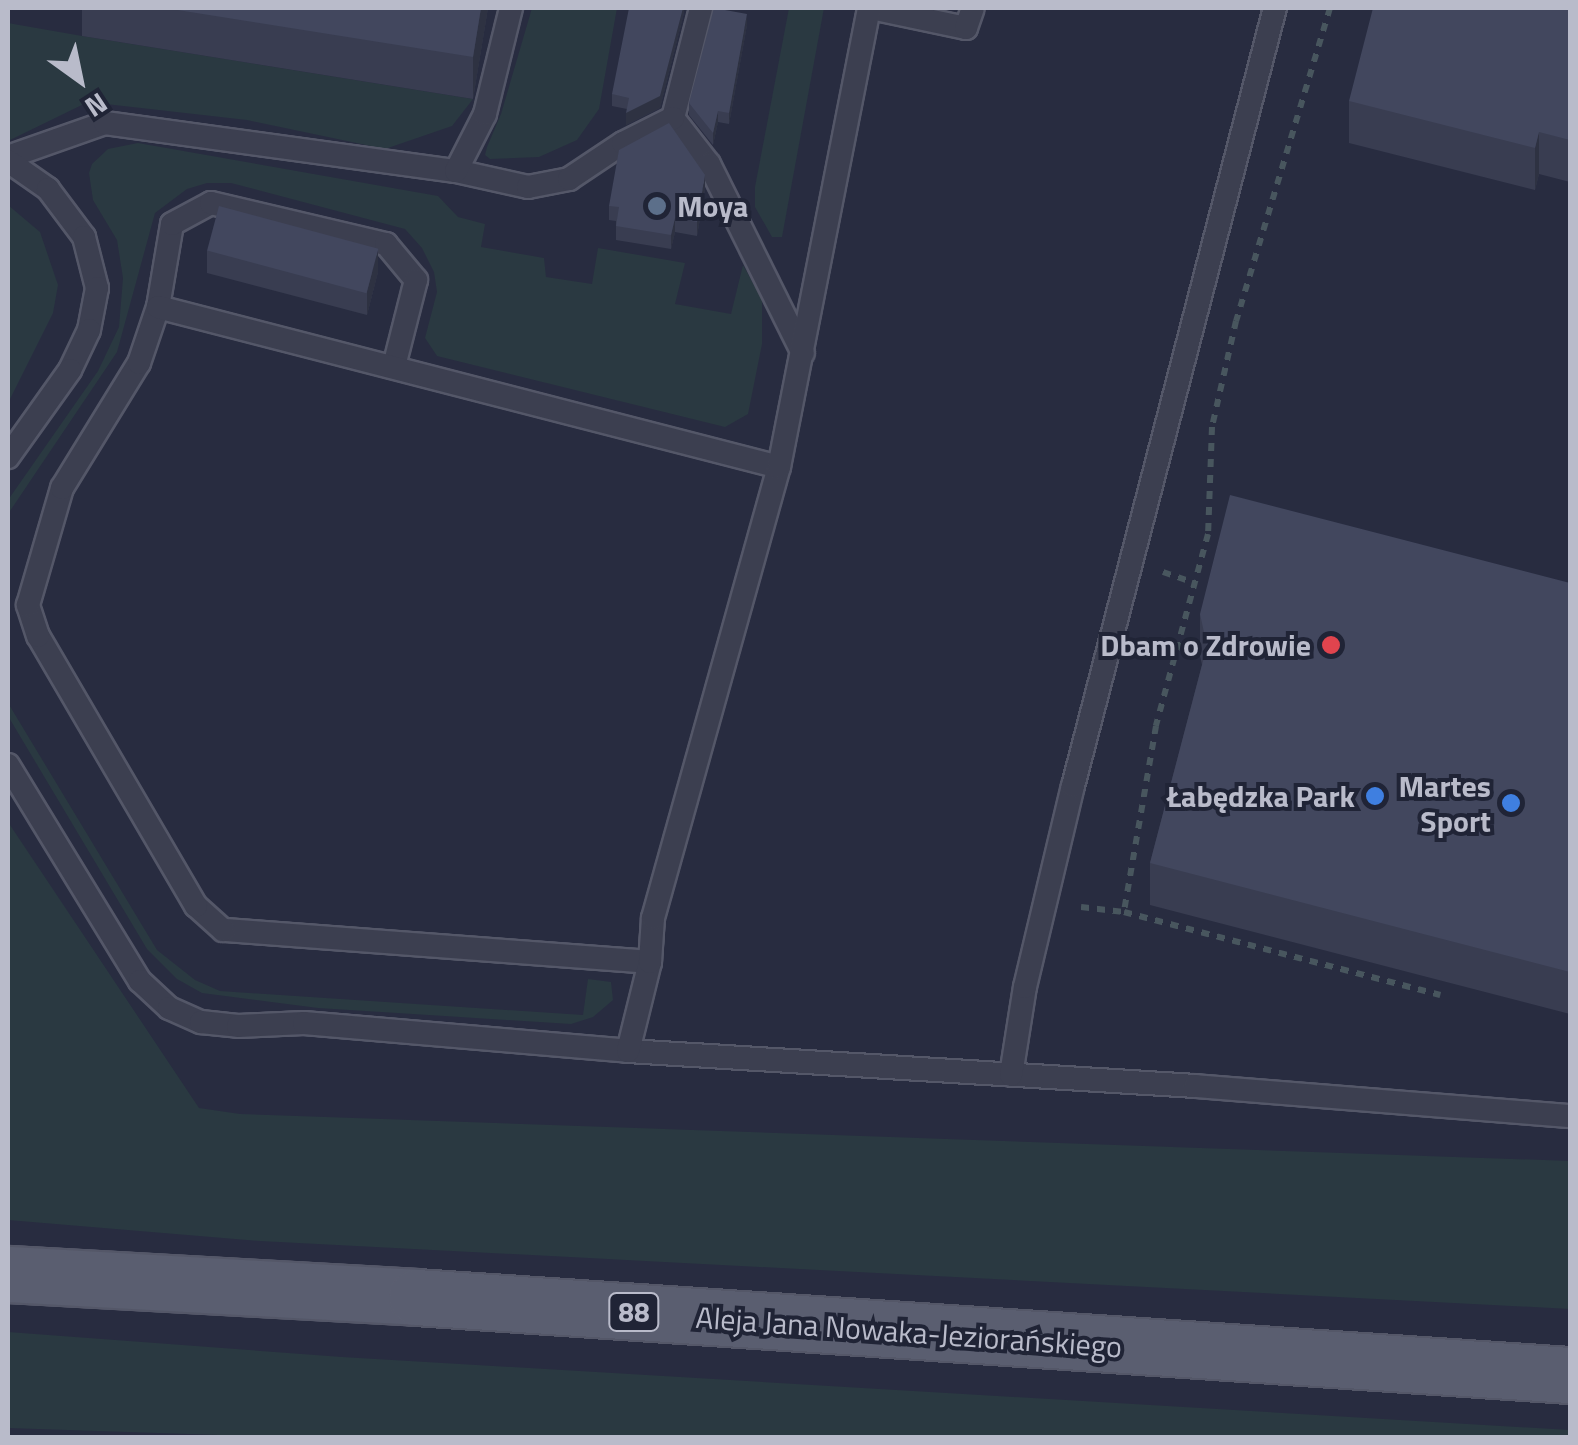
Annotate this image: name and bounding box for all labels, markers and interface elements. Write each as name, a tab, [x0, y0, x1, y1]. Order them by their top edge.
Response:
north arrow	[30, 30, 130, 130]
text: N	[77, 82, 116, 129]
place label: Moya	[677, 188, 748, 224]
marker: Moya	[646, 195, 668, 217]
place label: Dbam o Zdrowie	[1100, 627, 1311, 663]
marker: Dbam o Zdrowie	[1320, 634, 1342, 656]
place label: Martes Sport	[1398, 768, 1491, 838]
place label: Łabędzka Park	[1167, 778, 1355, 814]
marker: Łabędzka Park	[1364, 785, 1386, 807]
marker: Martes Sport	[1500, 792, 1522, 814]
road number: 88	[606, 1289, 662, 1335]
street label: Aleja Jana Nowaka-Jeziorańskiego	[695, 1299, 1123, 1365]

